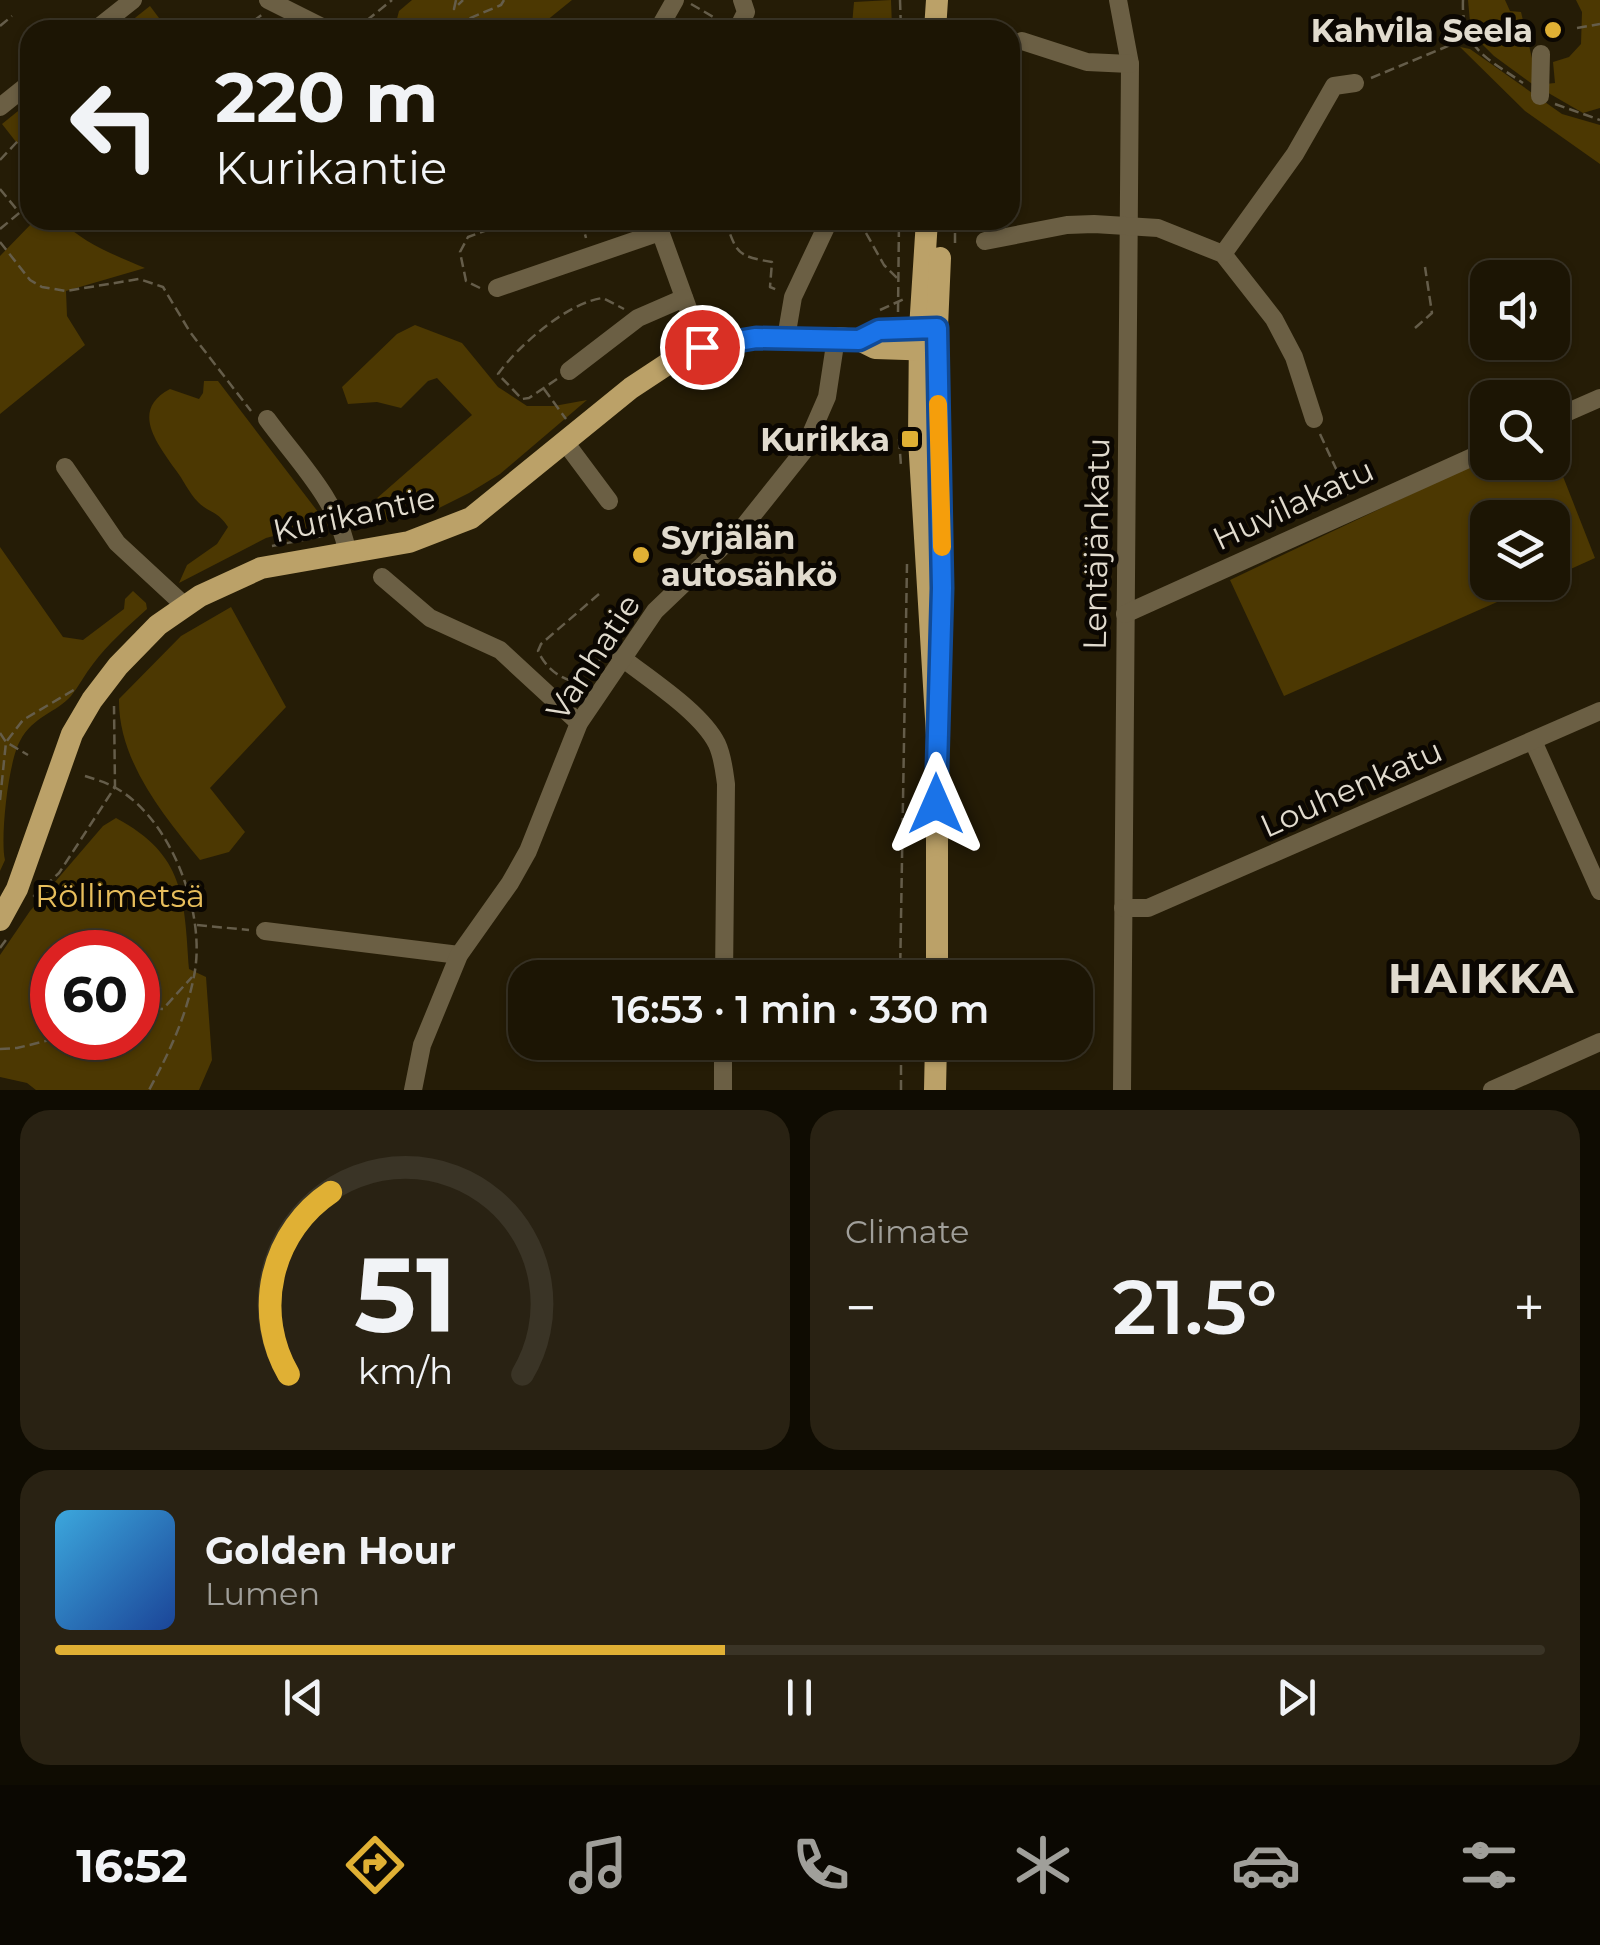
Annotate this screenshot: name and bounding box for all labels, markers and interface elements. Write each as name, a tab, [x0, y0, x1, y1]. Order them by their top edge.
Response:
place label: Kahvila Seela	[1311, 11, 1533, 50]
marker: Kahvila Seela	[1542, 19, 1564, 41]
text: 220 m	[215, 54, 438, 140]
icon: left	[50, 60, 180, 190]
text: Kurikantie	[215, 140, 447, 195]
map controls	[1470, 260, 1570, 600]
button: sound	[1470, 260, 1570, 360]
pin	[660, 305, 745, 390]
icon: arrive	[675, 320, 730, 375]
button: search	[1470, 380, 1570, 480]
place label: Kurikka	[760, 420, 890, 459]
marker: Kurikka	[899, 428, 921, 450]
street label: Lentäjänkatu	[1075, 438, 1117, 650]
street label: Huvilakatu	[1206, 450, 1380, 558]
street label: Kurikantie	[269, 478, 439, 550]
button: layers	[1470, 500, 1570, 600]
place label: Syrjälän autosähkö	[661, 518, 837, 594]
marker: Syrjälän autosähkö	[630, 544, 652, 566]
street label: Vanhatie	[538, 587, 648, 727]
street label: Louhenkatu	[1254, 731, 1448, 845]
position arrow	[884, 752, 988, 856]
park label: Röllimetsä	[35, 876, 205, 915]
speed limit sign: 60	[30, 930, 160, 1060]
district label: HAIKKA	[1388, 952, 1576, 1004]
text: 16:53 · 1 min · 330 m	[612, 986, 989, 1033]
text: Climate	[845, 1212, 969, 1251]
text: 51	[354, 1231, 456, 1358]
text: 21.5°	[1112, 1261, 1278, 1353]
text: −	[845, 1274, 877, 1341]
text: +	[1513, 1274, 1545, 1341]
text: km/h	[357, 1349, 453, 1393]
text: Golden Hour	[205, 1527, 456, 1574]
text: Lumen	[205, 1574, 320, 1613]
icon: previous	[276, 1670, 331, 1725]
icon: pause	[772, 1670, 827, 1725]
icon: next	[1269, 1670, 1324, 1725]
icon: directions	[340, 1830, 410, 1900]
icon: music	[563, 1830, 633, 1900]
icon: phone	[786, 1830, 856, 1900]
icon: climate	[1008, 1830, 1078, 1900]
icon: car	[1231, 1830, 1301, 1900]
icon: filters	[1454, 1830, 1524, 1900]
text: 16:52	[76, 1838, 188, 1893]

